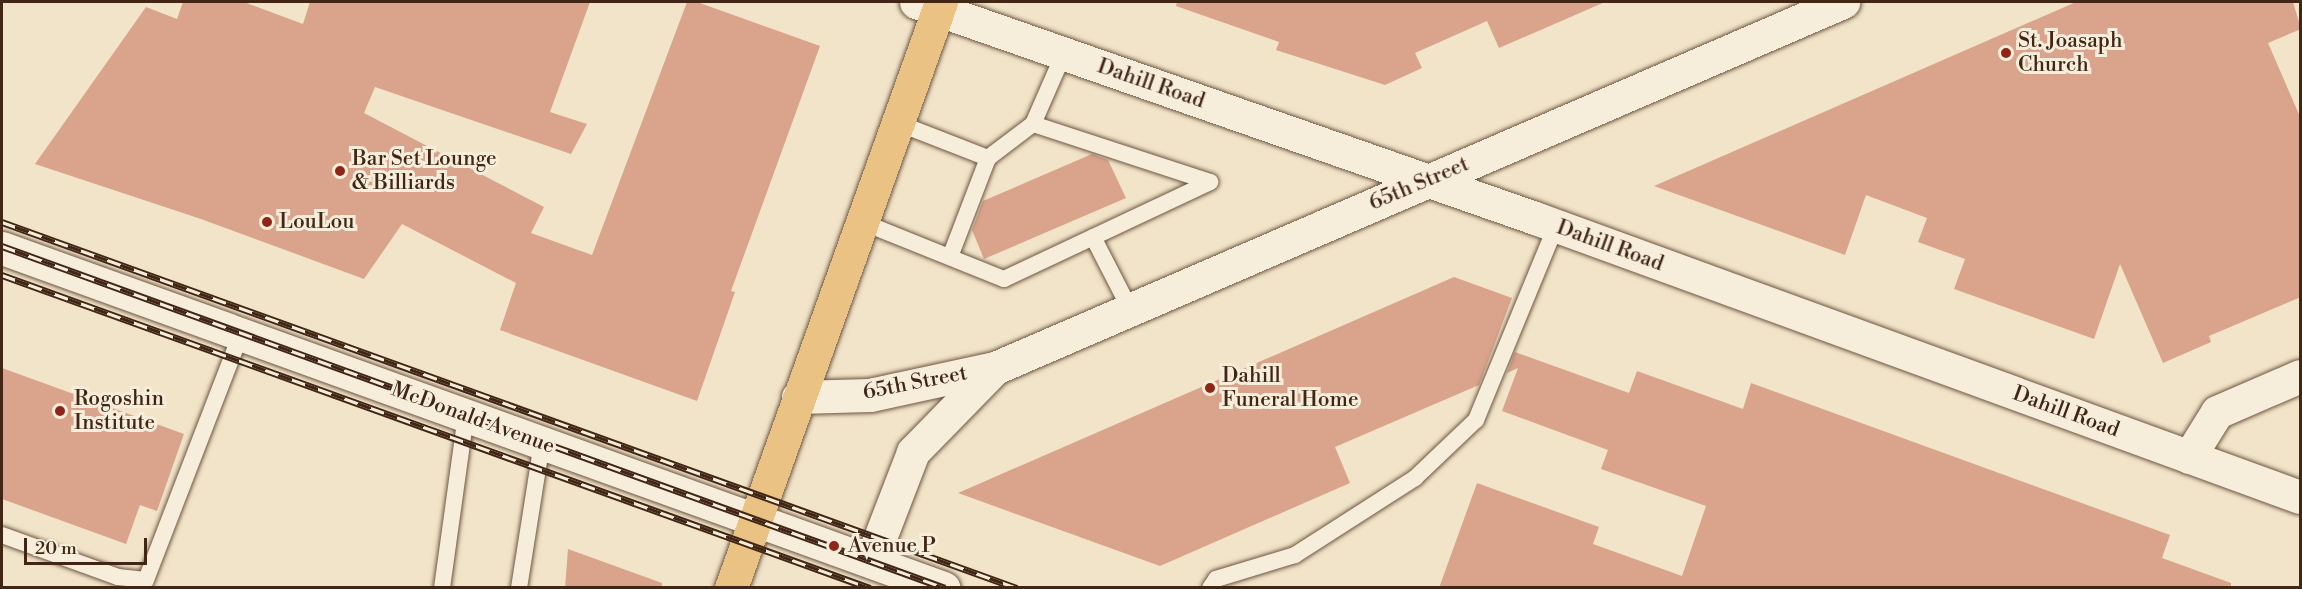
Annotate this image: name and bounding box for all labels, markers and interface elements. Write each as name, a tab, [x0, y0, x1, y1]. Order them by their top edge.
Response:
place label: St. Joasaph Church	[2018, 28, 2122, 78]
marker: St. Joasaph Church	[1999, 46, 2013, 60]
street label: Dahill Road	[1094, 54, 1208, 114]
place label: Bar Set Lounge & Billiards	[352, 146, 497, 196]
street label: 65th Street	[1365, 152, 1473, 216]
marker: Bar Set Lounge & Billiards	[333, 164, 347, 178]
place label: LouLou	[279, 209, 354, 235]
marker: LouLou	[260, 215, 274, 229]
street label: Dahill Road	[1553, 215, 1667, 277]
street label: 65th Street	[861, 361, 969, 405]
place label: Dahill Funeral Home	[1222, 363, 1359, 413]
street label: McDonald Avenue	[388, 377, 558, 459]
marker: Dahill Funeral Home	[1203, 381, 1217, 395]
street label: Dahill Road	[2009, 381, 2123, 443]
place label: Rogoshin Institute	[74, 386, 164, 436]
marker: Rogoshin Institute	[51, 402, 69, 420]
scale bar	[27, 526, 150, 564]
place label: Avenue P	[848, 533, 936, 559]
text: 20 m	[35, 537, 77, 560]
marker: Avenue P	[825, 537, 843, 555]

